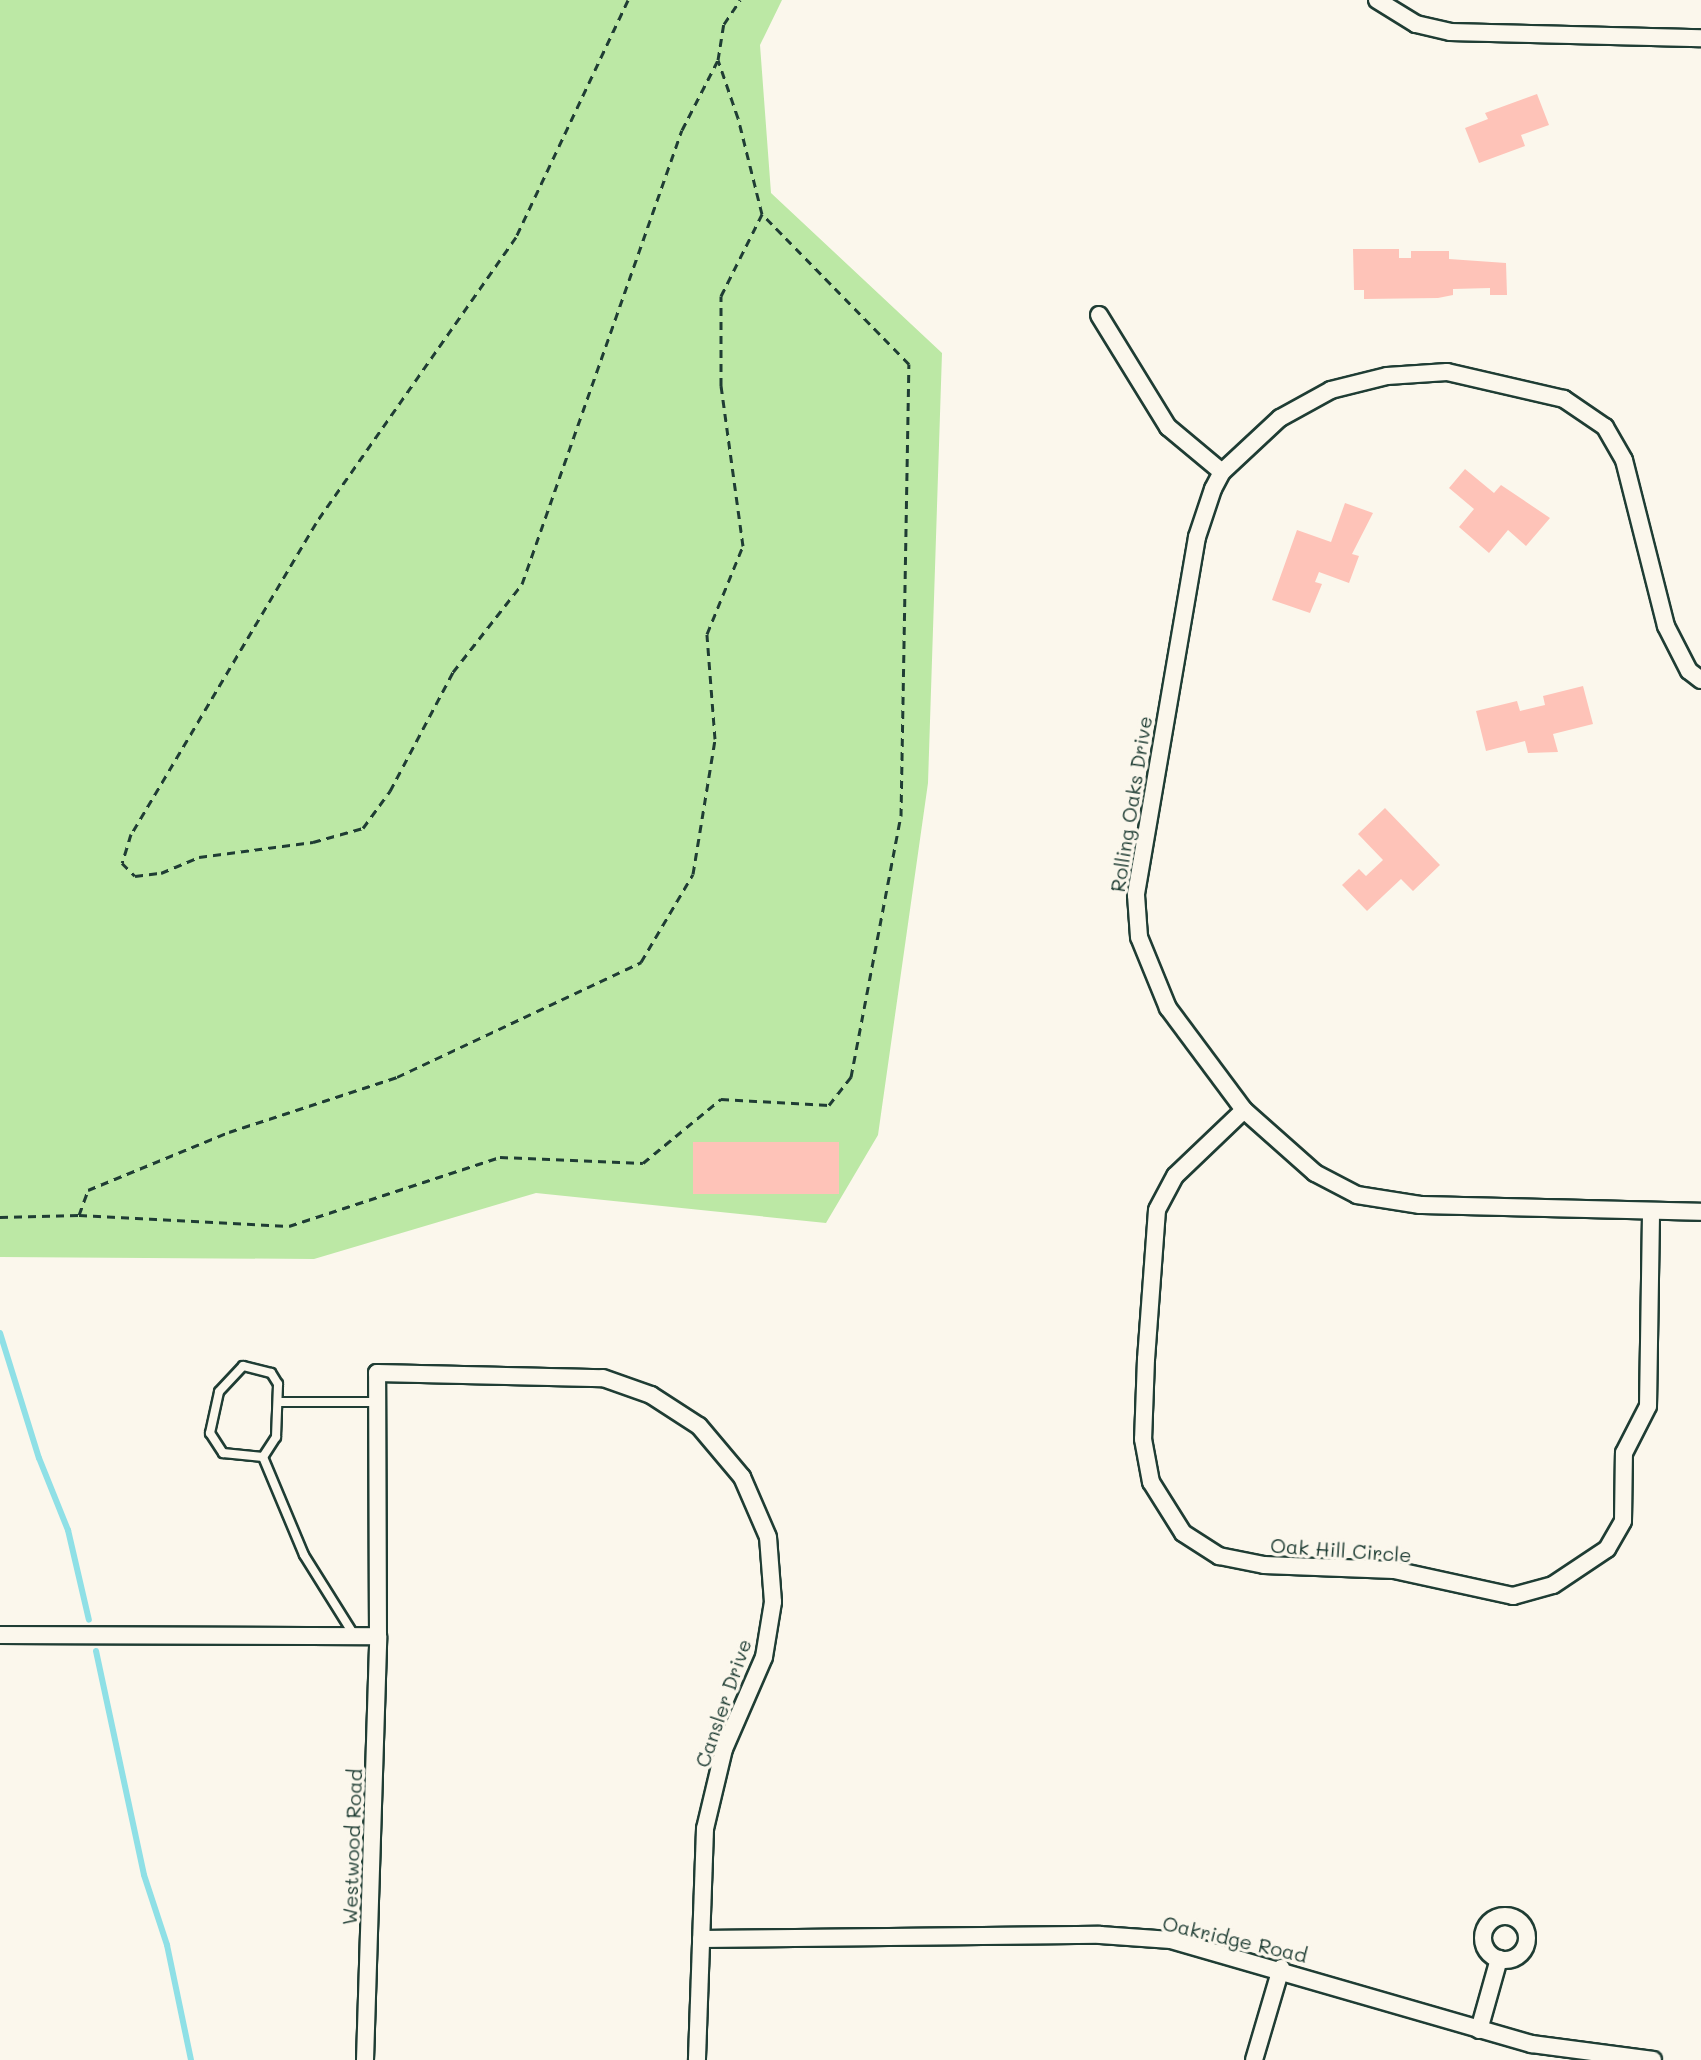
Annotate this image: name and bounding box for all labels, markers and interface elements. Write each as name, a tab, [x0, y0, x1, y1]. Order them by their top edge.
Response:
street label: Rolling Oaks Drive	[1105, 714, 1157, 894]
street label: Oak Hill Circle	[1269, 1533, 1413, 1567]
street label: Cansler Drive	[690, 1636, 756, 1770]
street label: Westwood Road	[337, 1768, 367, 1926]
street label: Oakridge Road	[1160, 1911, 1310, 1967]

